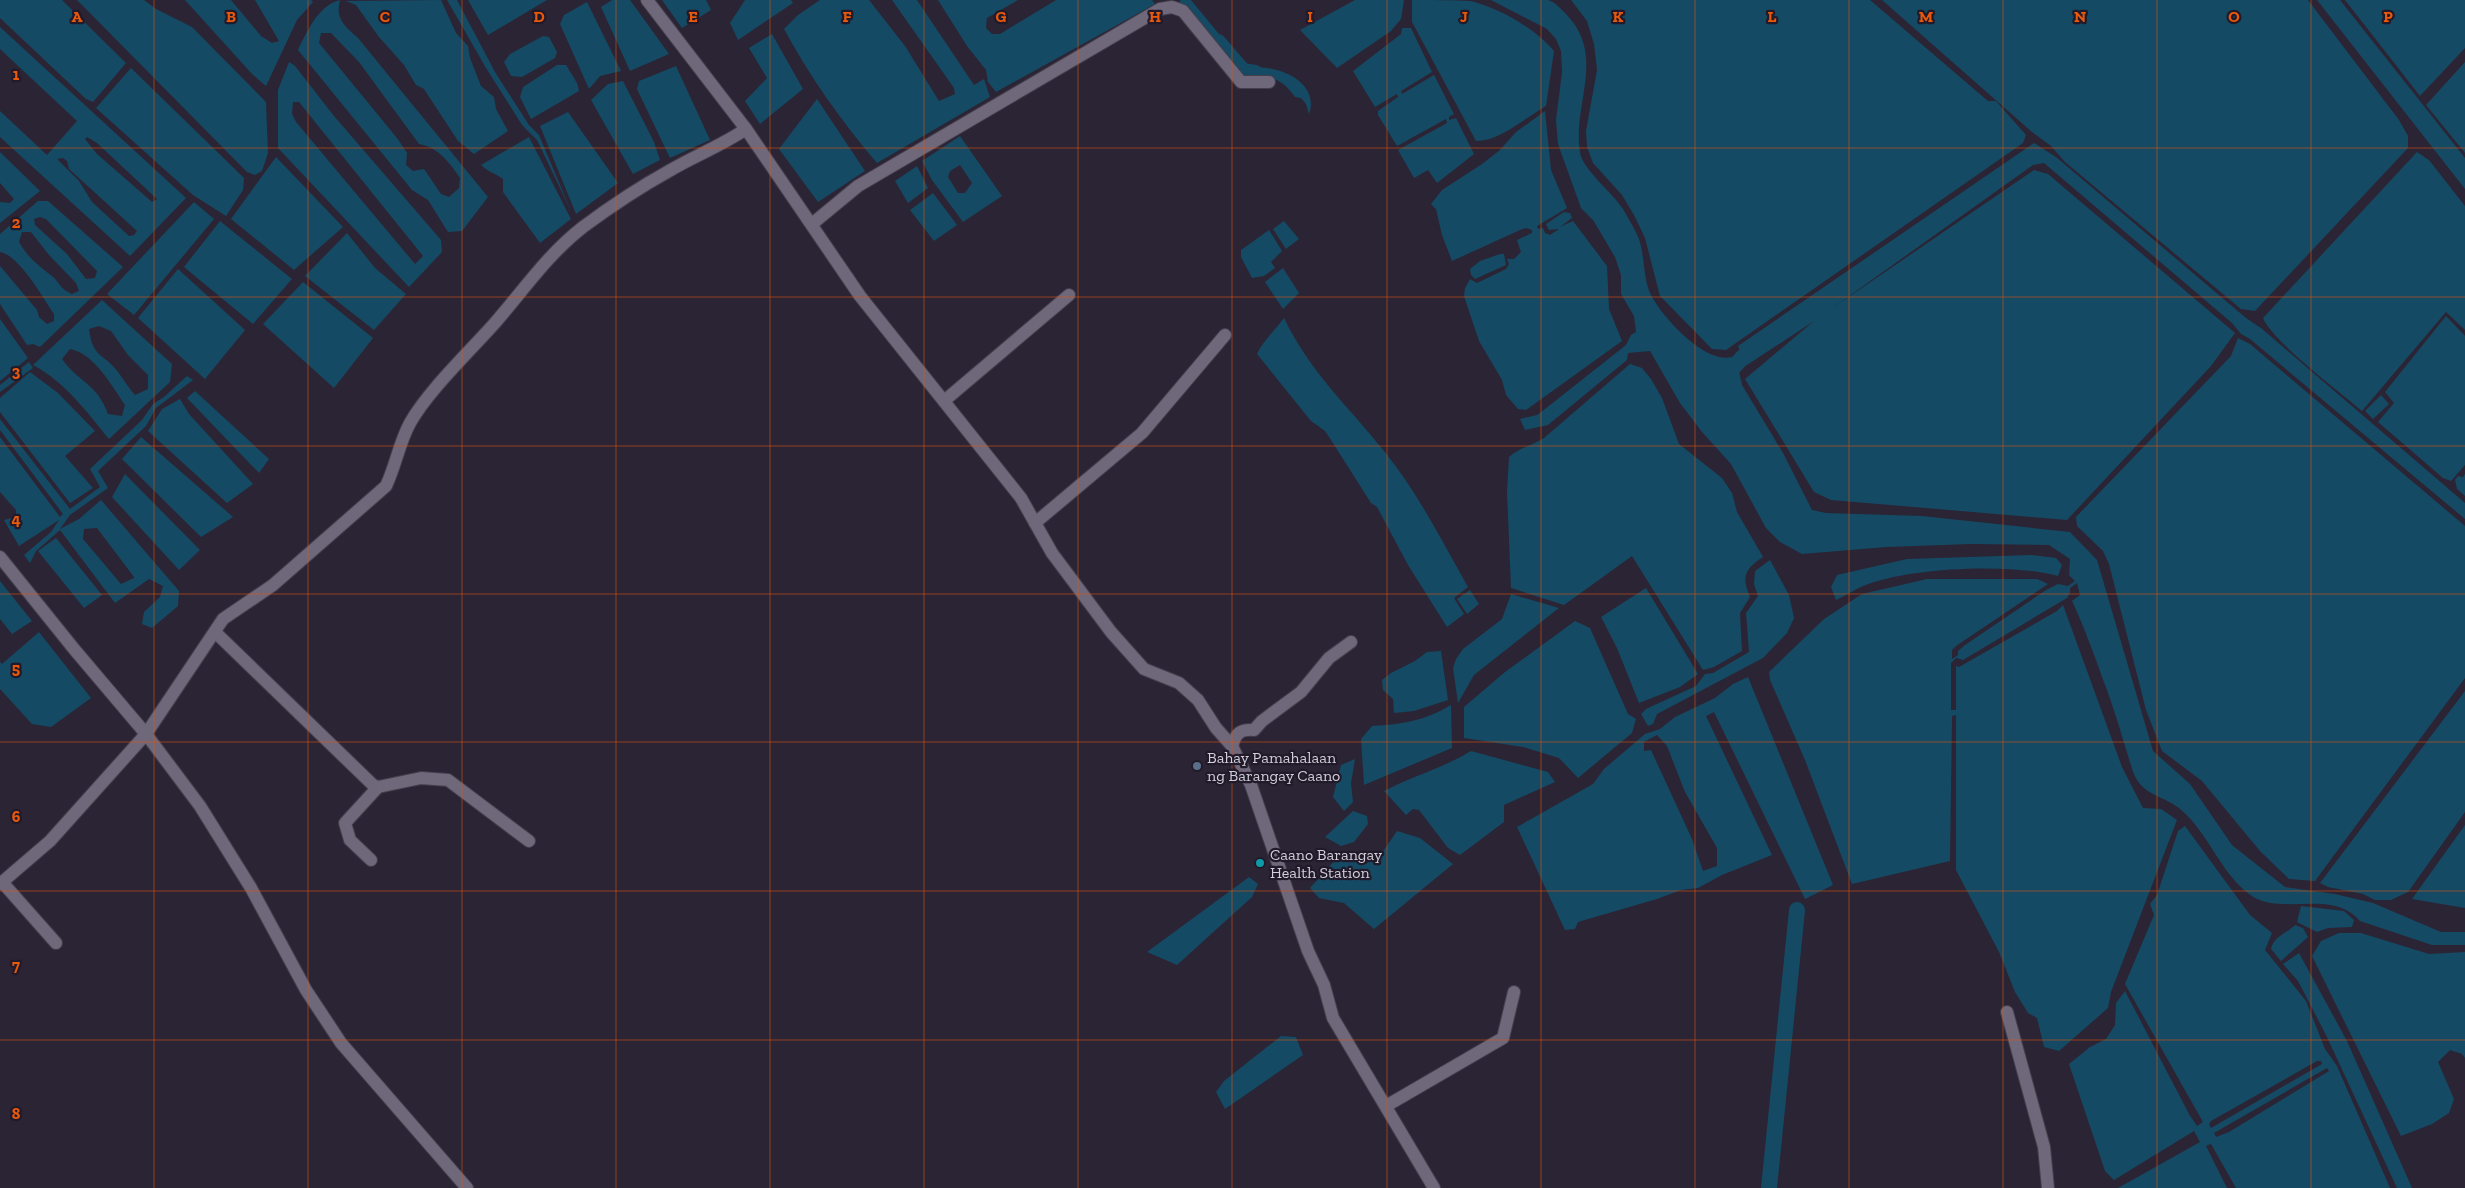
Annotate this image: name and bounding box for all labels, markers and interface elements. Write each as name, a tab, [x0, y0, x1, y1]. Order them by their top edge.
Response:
text: A	[72, 7, 83, 26]
text: B	[226, 7, 236, 26]
text: C	[380, 7, 390, 26]
text: D	[533, 7, 545, 26]
text: E	[688, 7, 698, 26]
text: F	[842, 7, 852, 26]
text: G	[996, 7, 1007, 26]
text: H	[1149, 7, 1161, 26]
text: I	[1307, 7, 1313, 26]
text: J	[1460, 7, 1468, 26]
text: K	[1613, 7, 1624, 26]
text: L	[1768, 7, 1777, 26]
text: M	[1919, 7, 1933, 26]
text: N	[2074, 7, 2086, 26]
text: O	[2228, 7, 2240, 26]
text: P	[2383, 7, 2393, 26]
text: 1	[13, 65, 20, 84]
text: 2	[12, 213, 21, 232]
text: 3	[12, 362, 21, 381]
text: 4	[11, 510, 21, 529]
text: 5	[12, 659, 20, 678]
place label: Bahay Pamahalaan ng Barangay Caano	[1207, 748, 1340, 785]
marker: Bahay Pamahalaan ng Barangay Caano	[1191, 760, 1203, 772]
text: 6	[12, 807, 21, 826]
place label: Caano Barangay Health Station	[1270, 845, 1383, 882]
marker: Caano Barangay Health Station	[1254, 857, 1266, 869]
text: 7	[12, 956, 20, 975]
text: 8	[12, 1104, 21, 1123]

